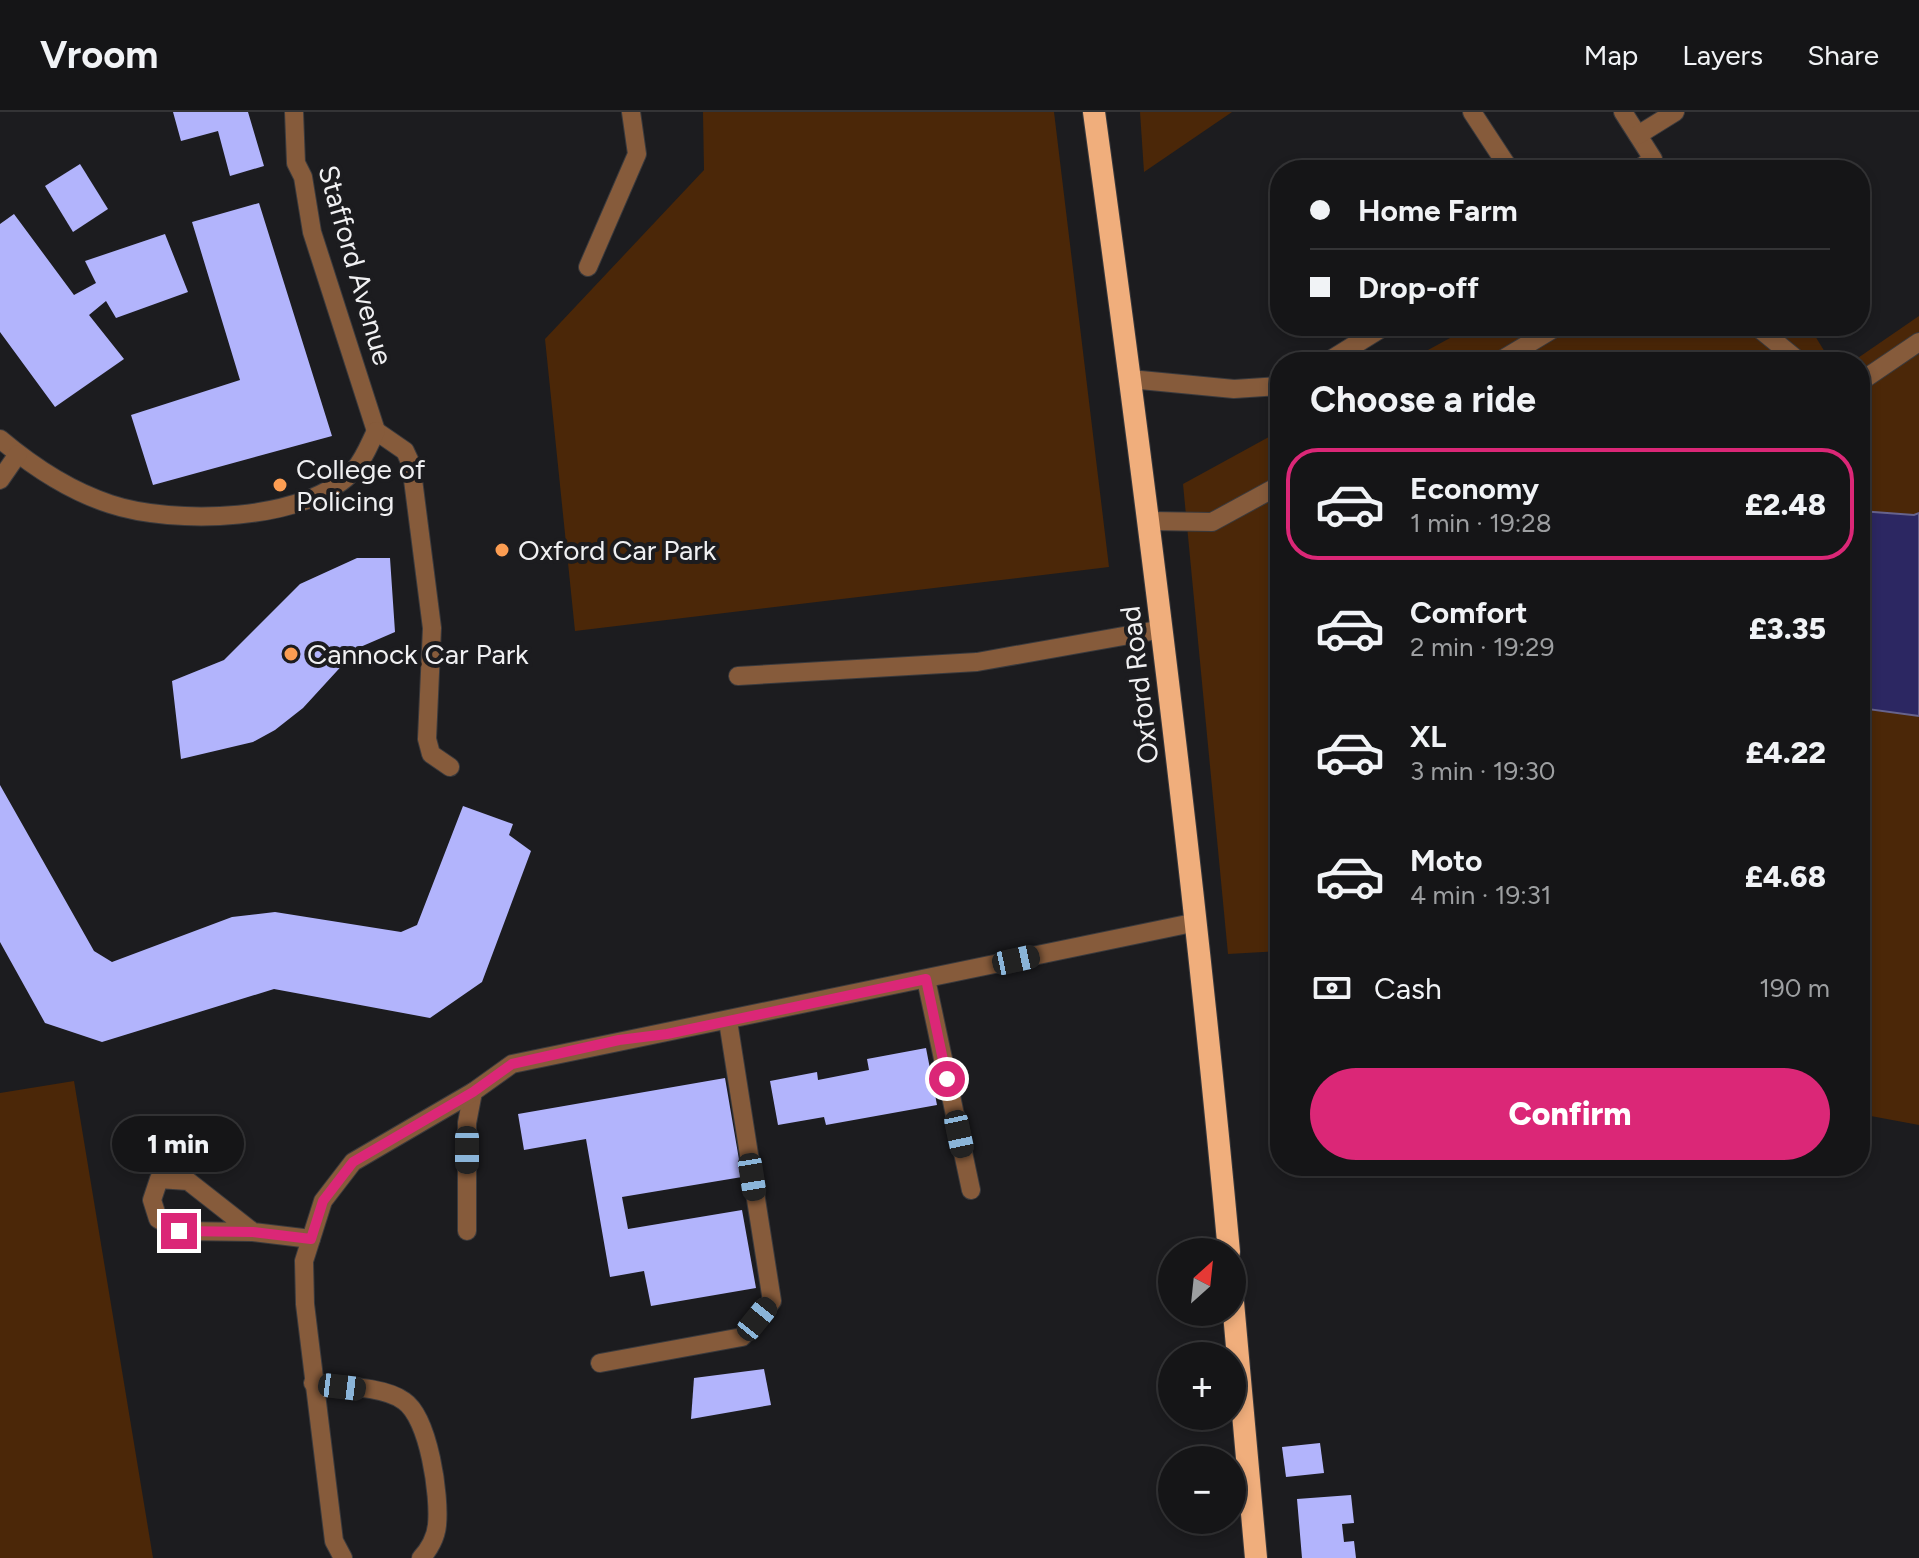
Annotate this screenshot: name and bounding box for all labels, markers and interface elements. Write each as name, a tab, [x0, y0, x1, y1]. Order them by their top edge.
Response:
text: Vroom	[40, 32, 158, 78]
text: Map	[1584, 38, 1638, 72]
text: Layers	[1682, 38, 1763, 72]
text: Share	[1807, 38, 1879, 72]
street label: Stafford Avenue	[311, 161, 401, 369]
text: Home Farm	[1358, 192, 1518, 229]
text: Drop-off	[1358, 269, 1479, 306]
text: Choose a ride	[1310, 378, 1536, 421]
place label: College of Policing	[296, 452, 426, 518]
icon: car	[1314, 468, 1386, 540]
text: Economy	[1410, 470, 1539, 507]
marker: College of Policing	[271, 476, 289, 494]
text: £2.48	[1745, 486, 1826, 523]
text: 1 min · 19:28	[1410, 507, 1552, 539]
place label: Oxford Car Park	[518, 533, 717, 567]
marker: Oxford Car Park	[493, 541, 511, 559]
icon: car	[1314, 592, 1386, 664]
text: Comfort	[1410, 594, 1528, 631]
street label: Oxford Road	[1112, 604, 1166, 766]
text: £3.35	[1749, 610, 1826, 647]
text: 2 min · 19:29	[1410, 631, 1554, 663]
place label: Cannock Car Park	[307, 637, 529, 671]
marker: Cannock Car Park	[282, 645, 300, 663]
icon: car	[1314, 716, 1386, 788]
text: XL	[1410, 718, 1446, 755]
text: £4.22	[1745, 734, 1826, 771]
text: 3 min · 19:30	[1410, 755, 1556, 787]
icon: car	[1314, 840, 1386, 912]
text: Moto	[1410, 842, 1482, 879]
text: £4.68	[1745, 858, 1826, 895]
text: 4 min · 19:31	[1410, 879, 1552, 911]
car	[990, 943, 1042, 977]
icon: cash	[1310, 966, 1354, 1010]
text: Cash	[1374, 970, 1442, 1007]
text: 190 m	[1759, 972, 1830, 1004]
route start	[929, 1061, 965, 1097]
button: Confirm	[1310, 1068, 1830, 1160]
car	[942, 1108, 976, 1160]
callout: 1 min	[113, 1115, 245, 1171]
car	[455, 1126, 479, 1174]
text: 1 min	[147, 1128, 209, 1160]
car	[736, 1151, 768, 1203]
route end	[161, 1213, 197, 1249]
north arrow	[1158, 1238, 1246, 1326]
map controls	[1158, 1238, 1246, 1534]
car	[733, 1293, 781, 1345]
button: +	[1158, 1342, 1246, 1430]
car	[317, 1372, 367, 1402]
button: −	[1158, 1446, 1246, 1534]

